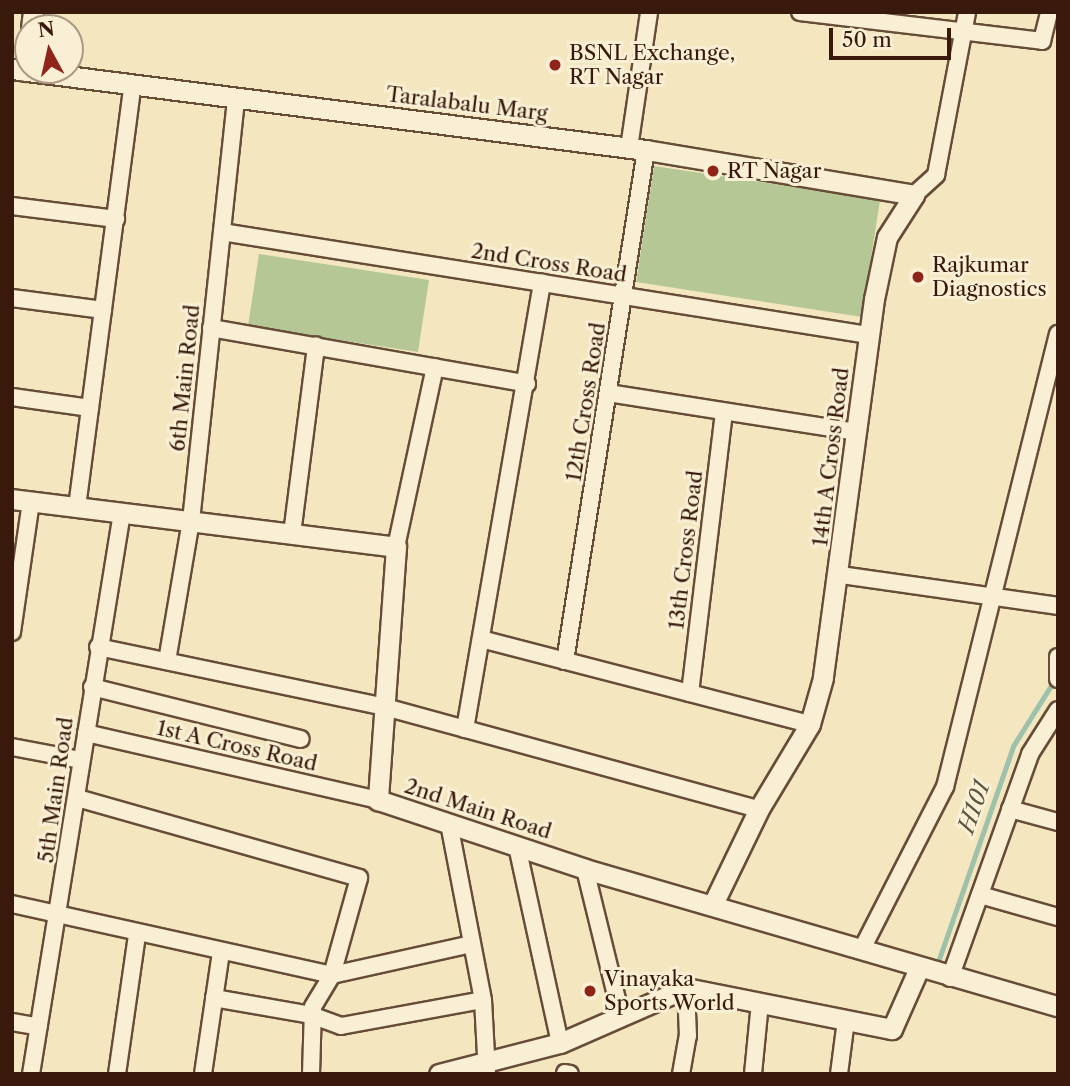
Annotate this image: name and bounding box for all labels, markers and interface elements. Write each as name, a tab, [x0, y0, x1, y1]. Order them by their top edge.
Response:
north arrow	[14, 14, 84, 84]
scale bar	[832, 14, 954, 58]
text: N	[37, 17, 56, 42]
text: 50 m	[842, 27, 892, 52]
place label: BSNL Exchange, RT Nagar	[569, 40, 736, 90]
marker: BSNL Exchange, RT Nagar	[547, 57, 563, 73]
street label: Taralabalu Marg	[385, 82, 549, 126]
place label: RT Nagar	[727, 158, 822, 184]
marker: RT Nagar	[705, 163, 721, 179]
street label: 2nd Cross Road	[469, 238, 629, 288]
place label: Rajkumar Diagnostics	[932, 252, 1047, 302]
marker: Rajkumar Diagnostics	[910, 269, 926, 285]
street label: 6th Main Road	[165, 303, 205, 453]
street label: 12th Cross Road	[561, 321, 611, 483]
street label: 14th A Cross Road	[807, 365, 855, 549]
street label: 13th Cross Road	[664, 469, 708, 631]
street label: 1st A Cross Road	[154, 715, 320, 777]
street label: 5th Main Road	[33, 716, 79, 864]
street label: 2nd Main Road	[401, 773, 555, 845]
water label: H101	[952, 777, 996, 837]
place label: Vinayaka Sports World	[604, 966, 735, 1016]
marker: Vinayaka Sports World	[582, 983, 598, 999]

